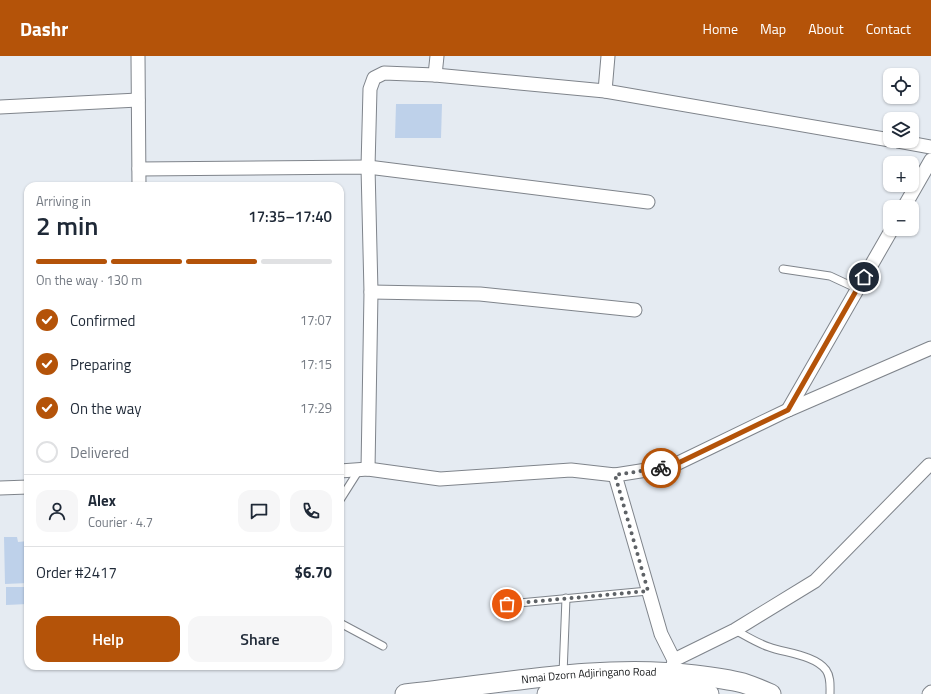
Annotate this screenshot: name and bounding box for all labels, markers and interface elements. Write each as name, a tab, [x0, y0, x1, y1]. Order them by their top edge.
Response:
text: Dashr	[20, 14, 68, 43]
text: Home	[703, 18, 738, 39]
text: Map	[760, 18, 786, 39]
text: About	[808, 18, 844, 39]
text: Contact	[866, 18, 911, 39]
map controls	[883, 68, 919, 236]
button: locate	[883, 68, 919, 104]
button: layers	[883, 112, 919, 148]
button: +	[883, 156, 919, 192]
text: Arriving in	[36, 191, 91, 211]
button: −	[883, 200, 919, 236]
text: 17:35–17:40	[248, 205, 332, 228]
text: 2 min	[36, 206, 99, 245]
pin	[847, 260, 881, 294]
icon: home	[853, 266, 875, 288]
text: On the way · 130 m	[36, 270, 142, 290]
icon: check	[36, 309, 58, 331]
text: Confirmed	[70, 309, 135, 332]
text: 17:07	[300, 310, 332, 330]
icon: check	[36, 353, 58, 375]
text: Preparing	[70, 353, 131, 376]
text: 17:15	[300, 354, 332, 374]
icon: check	[36, 397, 58, 419]
text: On the way	[70, 397, 142, 420]
text: 17:29	[300, 398, 332, 418]
text: Delivered	[70, 441, 129, 464]
courier	[641, 448, 681, 488]
icon: bike	[650, 457, 672, 479]
text: Alex	[88, 489, 116, 512]
button: person	[36, 490, 78, 532]
button: chat	[238, 490, 280, 532]
button: phone	[290, 490, 332, 532]
text: Courier · 4.7	[88, 512, 153, 532]
text: Order #2417	[36, 561, 117, 584]
text: $6.70	[295, 561, 332, 584]
pin	[490, 587, 524, 621]
icon: bag	[496, 593, 518, 615]
button: Help	[36, 616, 180, 662]
button: Share	[188, 616, 332, 662]
street label: Nmai Dzorn Adjiringano Road	[520, 663, 657, 687]

